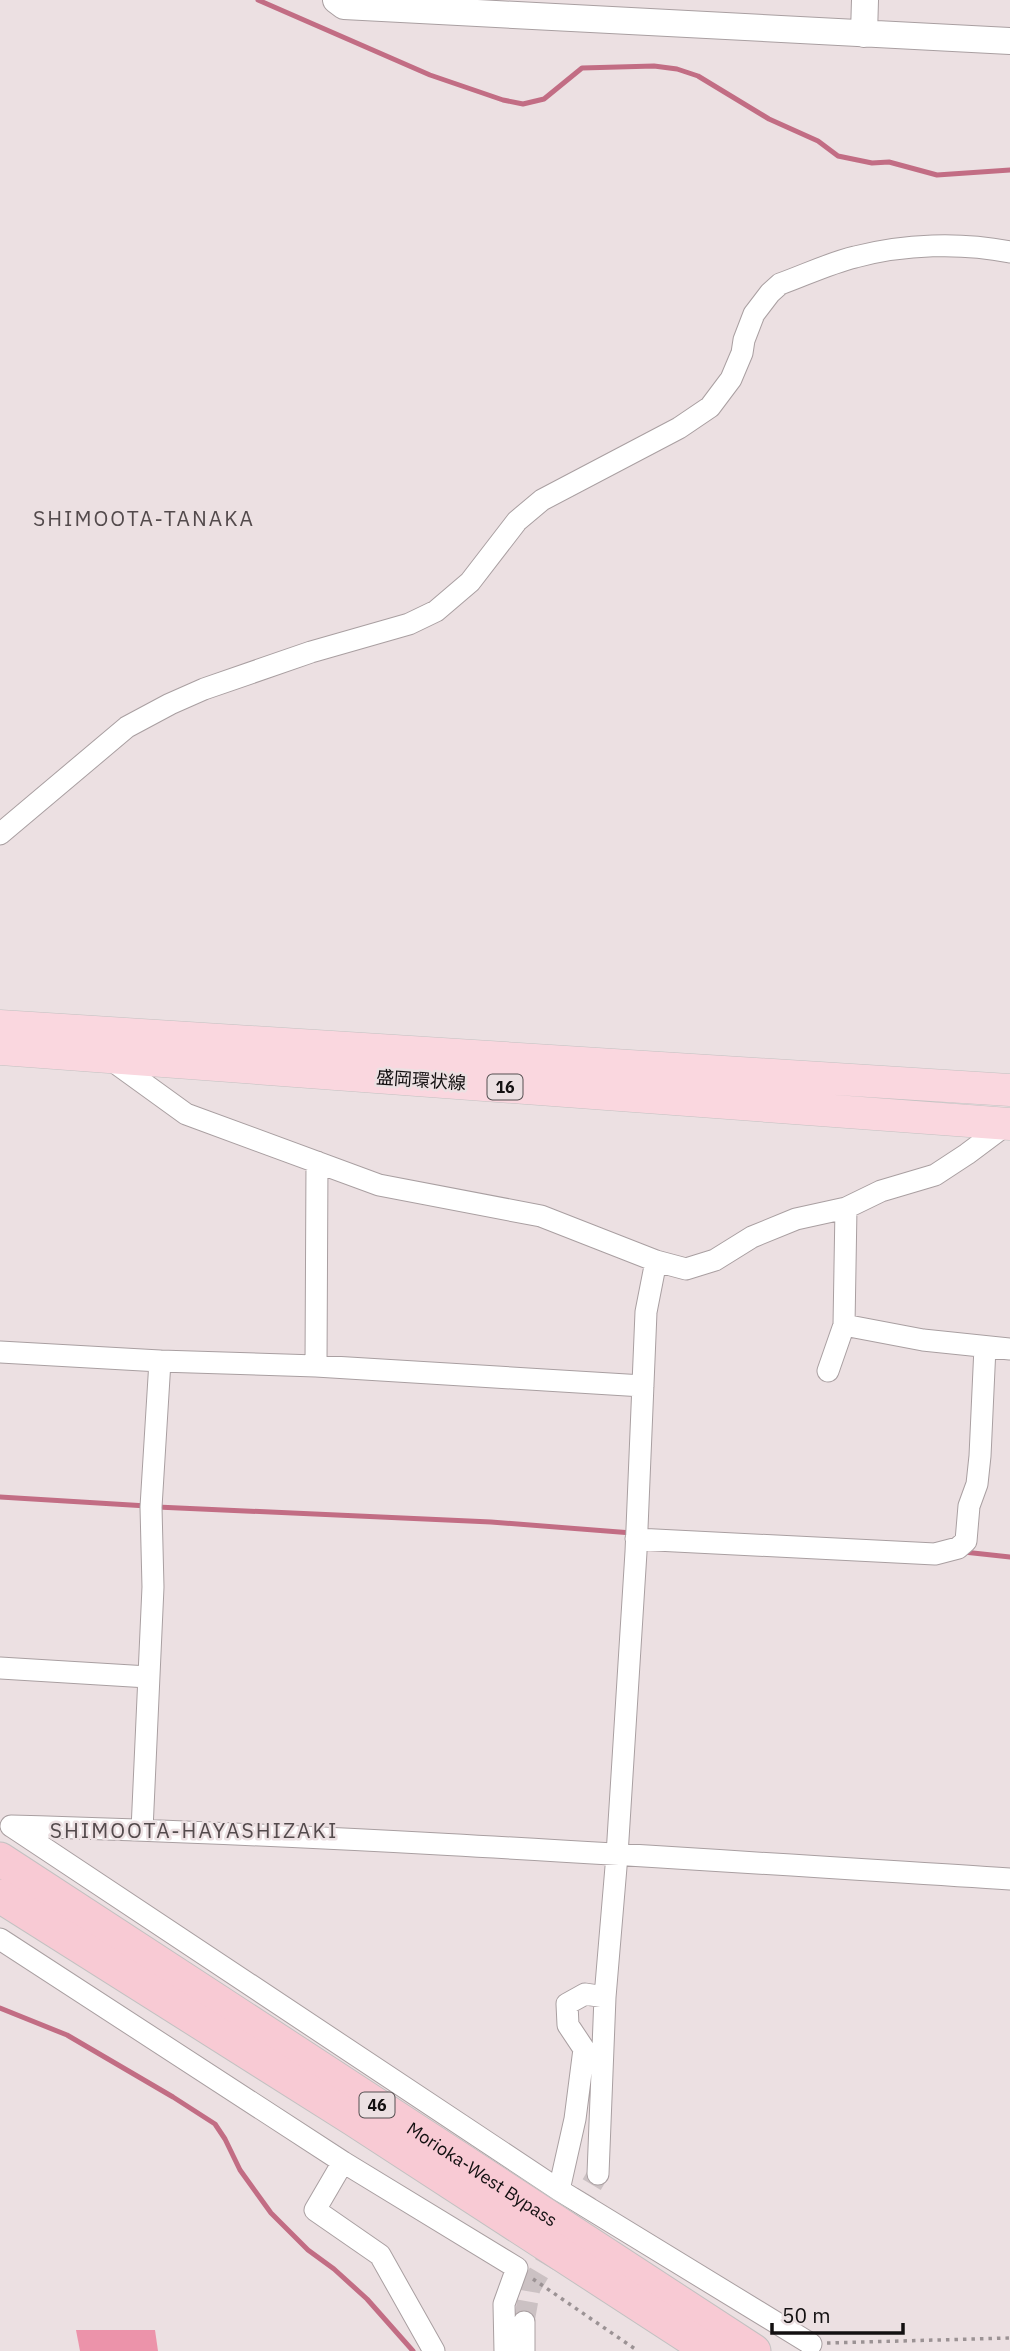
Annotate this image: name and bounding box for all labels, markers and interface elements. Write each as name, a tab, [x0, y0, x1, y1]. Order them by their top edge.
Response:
district label: SHIMOOTA-TANAKA	[33, 504, 255, 532]
street label: 盛岡環状線	[375, 1065, 467, 1095]
road number: 16	[488, 1074, 522, 1100]
district label: SHIMOOTA-HAYASHIZAKI	[50, 1816, 338, 1844]
road number: 46	[360, 2092, 394, 2118]
street label: Morioka-West Bypass	[403, 2116, 562, 2231]
scale bar	[772, 2292, 903, 2336]
text: 50 m	[782, 2301, 831, 2329]

